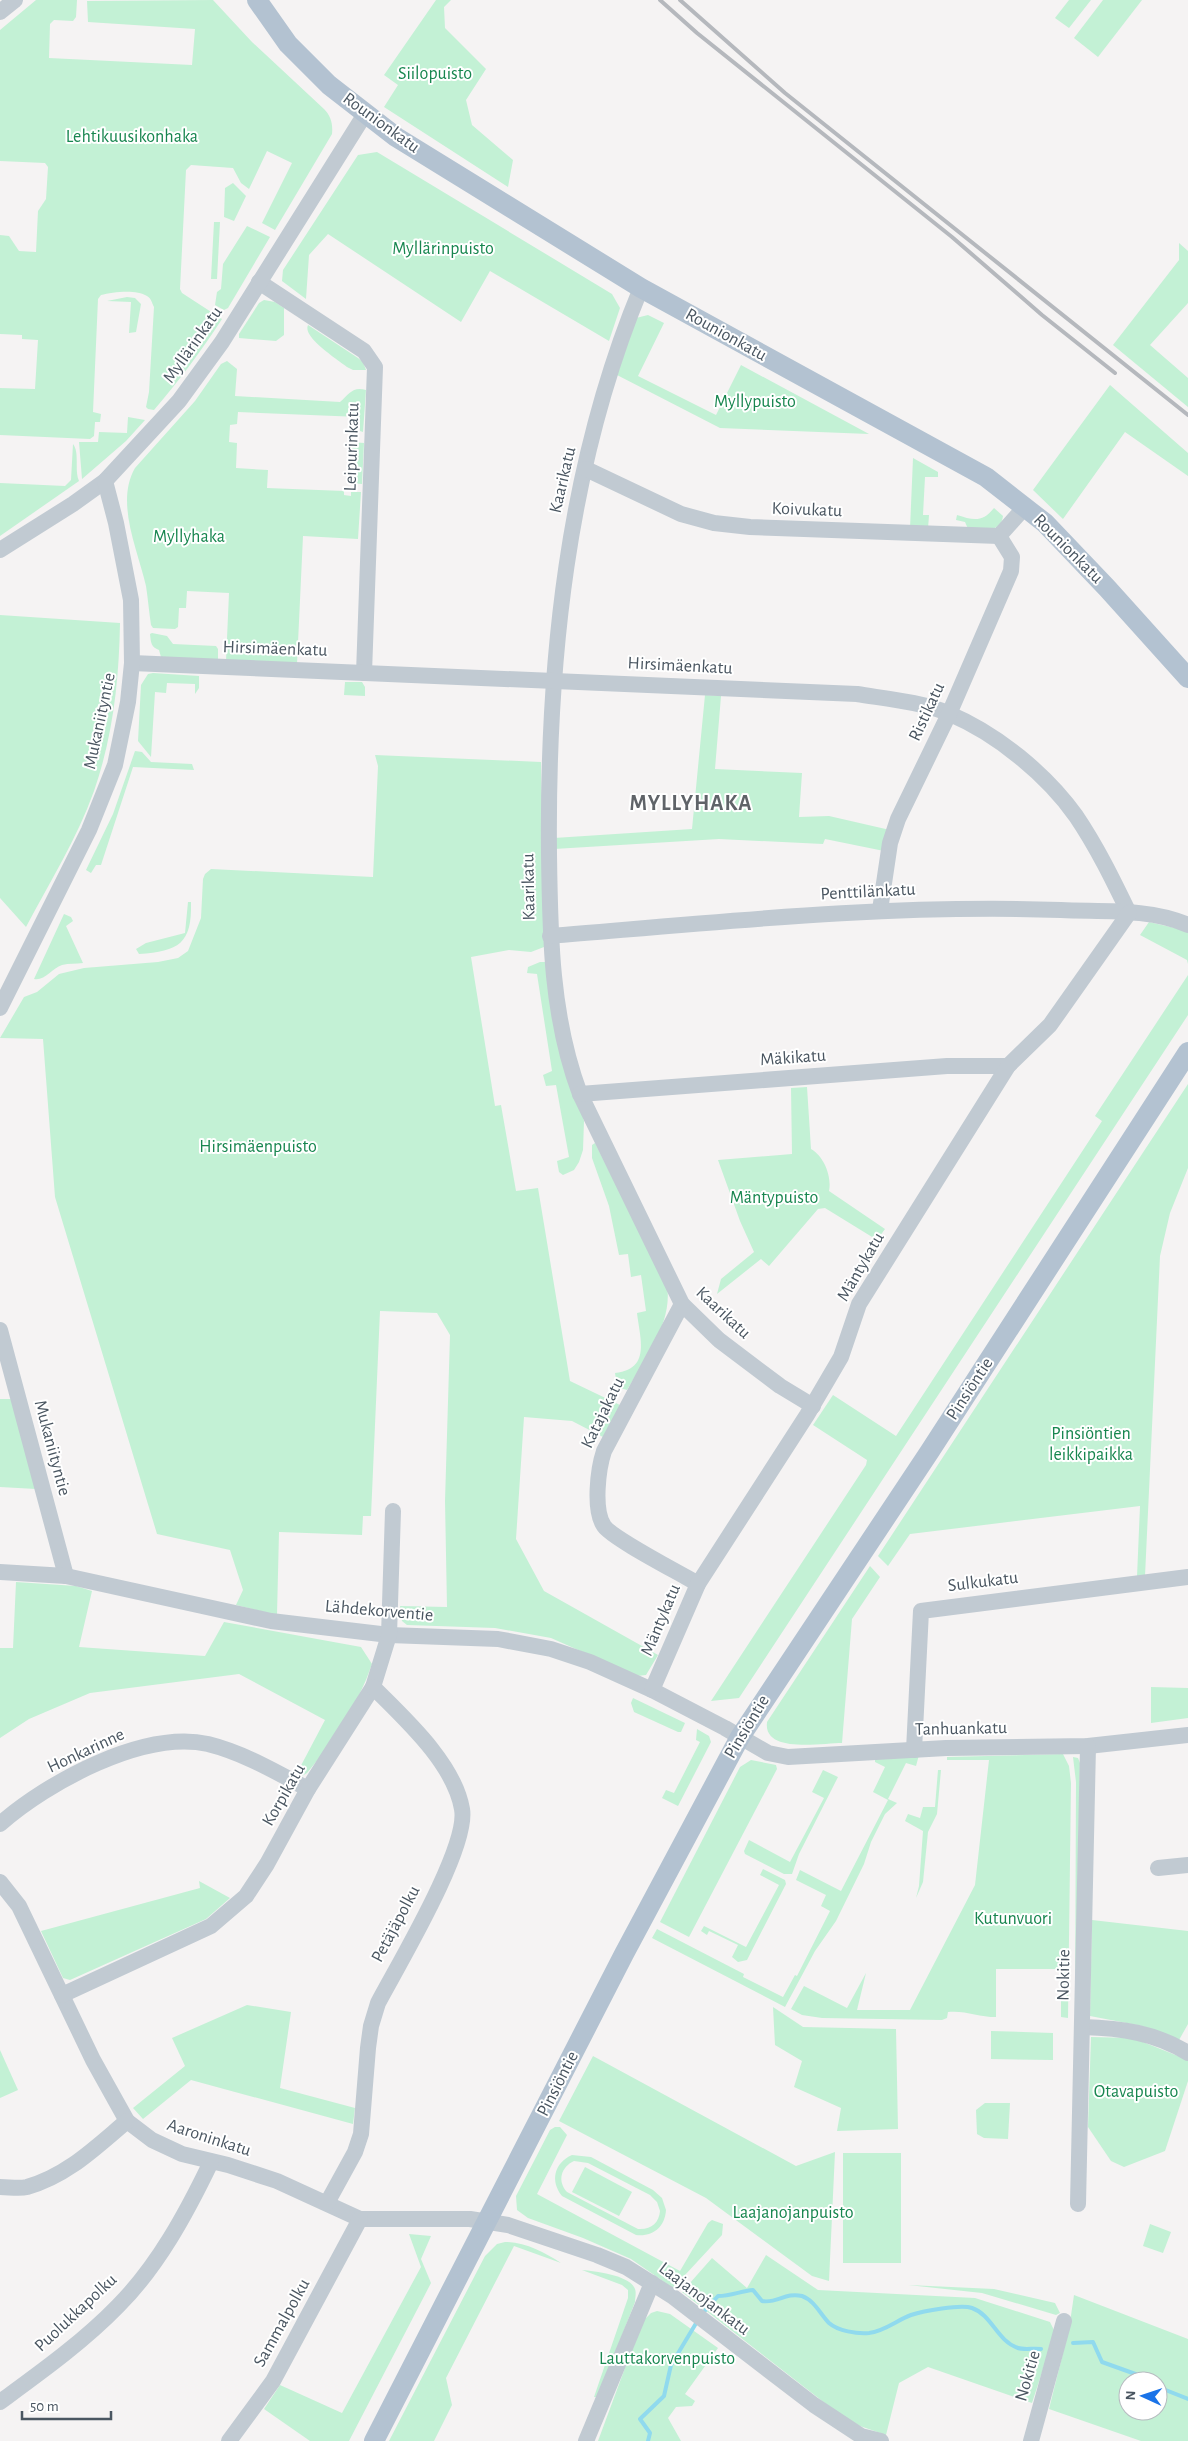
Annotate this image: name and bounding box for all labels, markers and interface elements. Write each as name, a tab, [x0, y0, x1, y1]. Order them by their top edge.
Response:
park label: Siilopuisto	[398, 65, 472, 83]
street label: Rounionkatu	[339, 89, 423, 157]
park label: Lehtikuusikonhaka	[66, 128, 198, 146]
park label: Myllärinpuisto	[392, 240, 494, 258]
street label: Myllärinkatu	[160, 303, 226, 387]
street label: Rounionkatu	[682, 305, 770, 365]
park label: Myllypuisto	[714, 393, 796, 411]
street label: Leipurinkatu	[341, 402, 363, 492]
street label: Kaarikatu	[547, 445, 579, 515]
street label: Koivukatu	[771, 500, 843, 520]
street label: Rounionkatu	[1030, 511, 1106, 587]
park label: Myllyhaka	[153, 528, 225, 546]
street label: Hirsimäenkatu	[222, 638, 328, 660]
street label: Hirsimäenkatu	[627, 654, 733, 678]
street label: Mukaniityntie	[81, 671, 119, 771]
street label: Ristikatu	[906, 680, 948, 744]
district label: MYLLYHAKA	[629, 792, 753, 814]
street label: Kaarikatu	[519, 853, 539, 921]
street label: Penttilänkatu	[820, 881, 916, 903]
street label: Mäkikatu	[759, 1047, 827, 1069]
park label: Hirsimäenpuisto	[199, 1138, 317, 1156]
park label: Mäntypuisto	[730, 1189, 818, 1207]
street label: Mäntykatu	[834, 1230, 888, 1304]
street label: Kaarikatu	[692, 1283, 754, 1343]
street label: Pinsiöntie	[943, 1355, 997, 1423]
street label: Katajakatu	[578, 1375, 628, 1451]
street label: Mukaniityntie	[31, 1398, 73, 1498]
park label: Pinsiöntien leikkipaikka	[1049, 1425, 1133, 1464]
street label: Sulkukatu	[947, 1569, 1019, 1595]
street label: Mäntykatu	[638, 1582, 684, 1658]
street label: Lähdekorventie	[324, 1597, 434, 1625]
street label: Pinsiöntie	[721, 1692, 773, 1762]
street label: Tanhuankatu	[915, 1719, 1007, 1739]
street label: Honkarinne	[45, 1725, 127, 1777]
street label: Korpikatu	[259, 1761, 309, 1829]
street label: Petäjäpolku	[368, 1883, 424, 1965]
park label: Kutunvuori	[974, 1910, 1052, 1928]
street label: Nokitie	[1055, 1949, 1073, 2001]
street label: Pinsiöntie	[534, 2049, 582, 2119]
park label: Otavapuisto	[1094, 2083, 1178, 2101]
street label: Aaroninkatu	[165, 2116, 253, 2160]
park label: Laajanojanpuisto	[732, 2204, 854, 2222]
street label: Laajanojankatu	[655, 2259, 753, 2339]
street label: Puolukkapolku	[31, 2271, 121, 2355]
street label: Sammalpolku	[250, 2276, 314, 2370]
street label: Nokitie	[1012, 2349, 1044, 2403]
park label: Lauttakorvenpuisto	[599, 2350, 735, 2368]
north arrow	[1118, 2371, 1168, 2421]
scale bar	[22, 2388, 111, 2420]
text: N	[1124, 2390, 1138, 2401]
text: 50 m	[30, 2399, 59, 2414]

